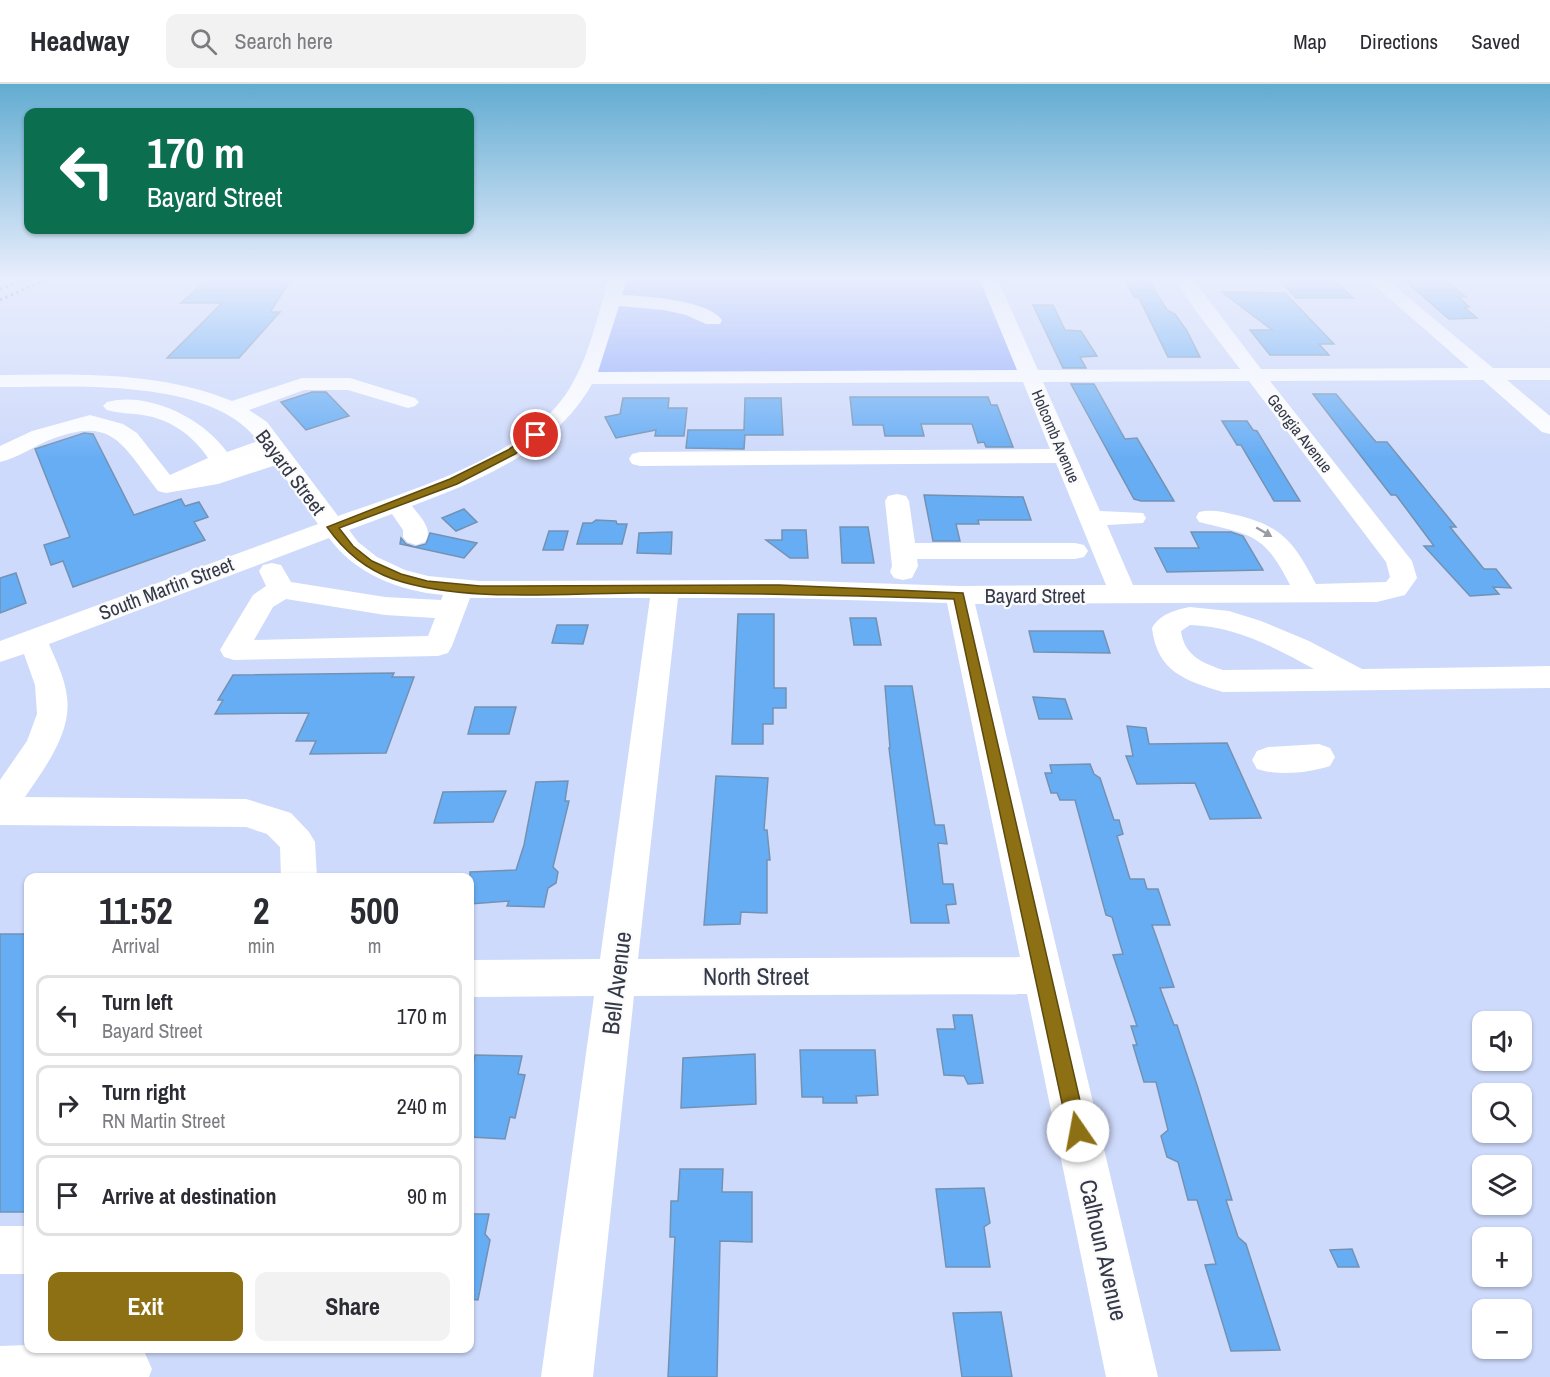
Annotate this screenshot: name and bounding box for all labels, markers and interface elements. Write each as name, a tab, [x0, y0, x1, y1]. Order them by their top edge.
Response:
search box	[166, 14, 586, 68]
text: Headway	[30, 22, 130, 60]
icon: search	[187, 25, 220, 58]
text: Search here	[235, 26, 333, 56]
text: Map	[1293, 27, 1327, 56]
text: Directions	[1360, 27, 1438, 56]
text: Saved	[1471, 27, 1520, 56]
text: 170 m	[147, 125, 245, 181]
icon: left	[48, 132, 126, 210]
text: Bayard Street	[147, 179, 282, 215]
street label: Holcomb Avenue	[1027, 386, 1085, 486]
street label: Georgia Avenue	[1262, 389, 1338, 477]
pin	[510, 409, 561, 460]
icon: arrive	[519, 418, 552, 451]
street label: Bayard Street	[250, 424, 332, 521]
one-way arrow	[1256, 526, 1272, 537]
street label: South Martin Street	[95, 550, 238, 626]
street label: Bayard Street	[985, 582, 1086, 609]
text: 11:52	[99, 887, 173, 935]
text: 2	[253, 887, 270, 935]
text: 500	[350, 887, 399, 935]
street label: Bell Avenue	[594, 930, 638, 1036]
text: Arrival	[112, 932, 160, 959]
text: min	[248, 932, 275, 959]
text: m	[368, 932, 381, 959]
street label: North Street	[703, 960, 810, 992]
text: Turn left	[102, 987, 173, 1017]
icon: left	[51, 999, 84, 1032]
text: 170 m	[397, 1001, 447, 1031]
map controls	[1472, 1011, 1532, 1359]
button: sound	[1472, 1011, 1532, 1071]
text: Bayard Street	[102, 1017, 202, 1044]
text: Turn right	[102, 1077, 186, 1107]
button: search	[1472, 1083, 1532, 1143]
icon: right	[51, 1089, 84, 1122]
text: 240 m	[397, 1091, 447, 1121]
position arrow	[1046, 1099, 1110, 1163]
text: RN Martin Street	[102, 1107, 225, 1134]
button: layers	[1472, 1155, 1532, 1215]
street label: Calhoun Avenue	[1072, 1176, 1136, 1324]
icon: arrive	[51, 1179, 84, 1212]
text: Arrive at destination	[102, 1181, 276, 1211]
text: 90 m	[407, 1181, 447, 1211]
button: +	[1472, 1227, 1532, 1287]
button: Exit	[48, 1272, 243, 1341]
button: Share	[255, 1272, 450, 1341]
button: −	[1472, 1299, 1532, 1359]

